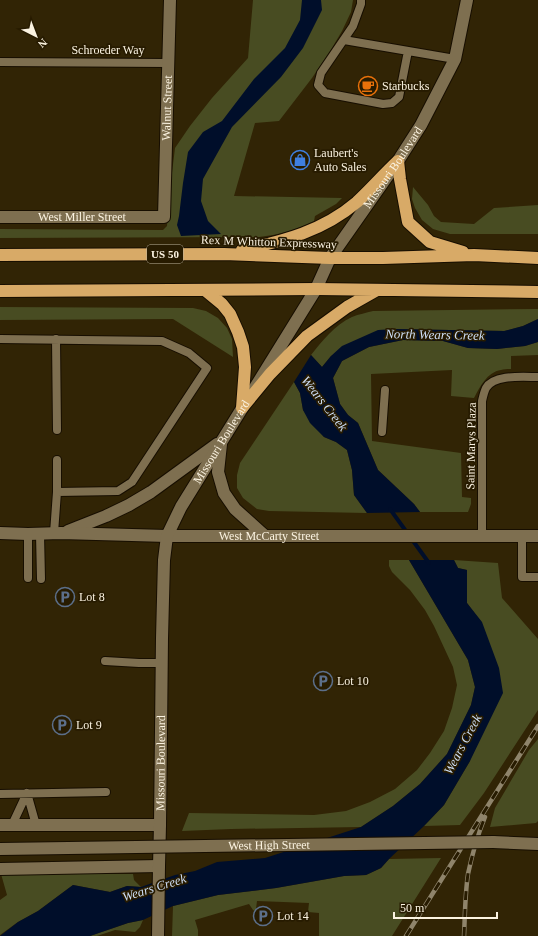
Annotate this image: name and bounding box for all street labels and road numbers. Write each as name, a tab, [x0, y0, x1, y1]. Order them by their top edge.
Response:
street label: Schroeder Way	[71, 43, 145, 57]
street label: Walnut Street	[159, 74, 175, 141]
street label: Missouri Boulevard	[360, 124, 425, 211]
street label: West Miller Street	[38, 210, 127, 224]
street label: Rex M Whitton Expressway	[201, 233, 337, 251]
road number: US 50	[147, 245, 183, 263]
street label: Missouri Boulevard	[190, 398, 252, 486]
street label: Saint Marys Plaza	[463, 402, 479, 490]
street label: West McCarty Street	[219, 529, 320, 543]
street label: Missouri Boulevard	[153, 715, 168, 811]
street label: West High Street	[228, 838, 311, 853]

